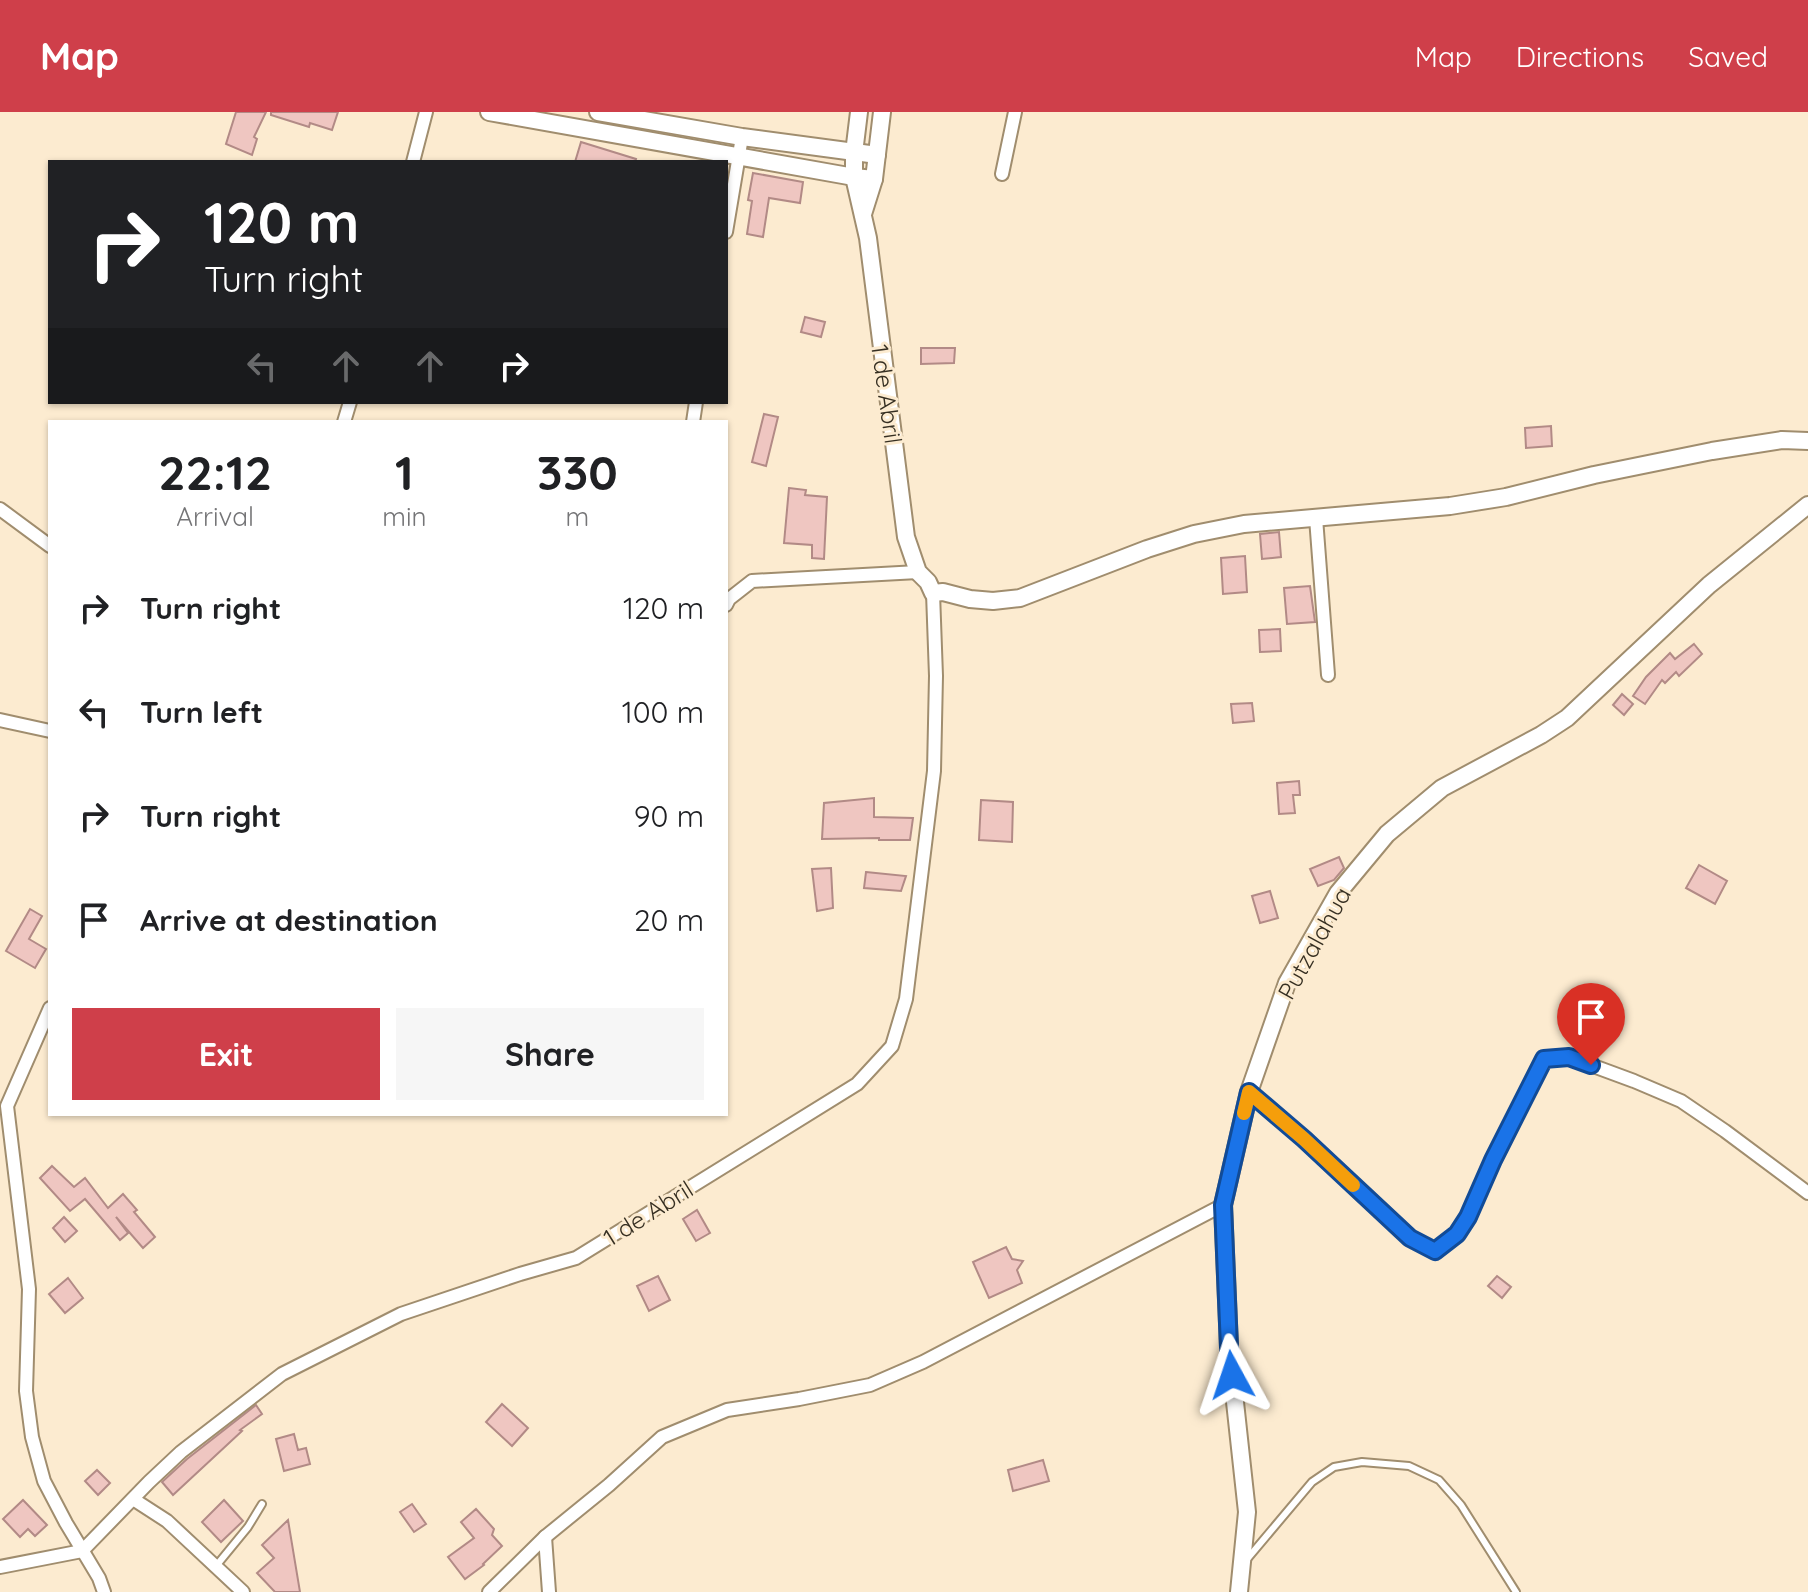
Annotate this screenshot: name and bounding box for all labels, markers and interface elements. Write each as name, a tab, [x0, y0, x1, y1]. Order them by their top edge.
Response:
text: Map	[40, 32, 119, 80]
text: Map	[1415, 39, 1472, 74]
text: Directions	[1516, 39, 1644, 74]
text: Saved	[1688, 39, 1768, 74]
text: 120 m	[204, 187, 359, 257]
icon: right	[72, 192, 176, 296]
text: Turn right	[204, 256, 363, 301]
street label: 1 de Abril	[865, 342, 909, 446]
icon: left	[240, 344, 284, 388]
icon: ahead	[324, 344, 368, 388]
icon: ahead	[408, 344, 452, 388]
icon: right	[492, 344, 536, 388]
text: 22:12	[158, 442, 272, 502]
text: 1	[395, 442, 414, 502]
text: 330	[537, 442, 618, 502]
text: Arrival	[176, 500, 254, 533]
text: min	[382, 500, 427, 533]
text: m	[565, 500, 589, 533]
icon: right	[72, 586, 116, 630]
text: Turn right	[140, 589, 281, 627]
text: 120 m	[623, 589, 704, 627]
icon: left	[72, 690, 116, 734]
text: Turn left	[140, 693, 263, 731]
text: 100 m	[622, 693, 704, 731]
icon: right	[72, 794, 116, 838]
text: Turn right	[140, 797, 281, 835]
text: 90 m	[634, 797, 704, 835]
street label: Putzalahua	[1271, 882, 1357, 1004]
icon: arrive	[72, 898, 116, 942]
text: Arrive at destination	[140, 901, 438, 939]
text: 20 m	[634, 901, 704, 939]
pin	[1557, 983, 1625, 1065]
icon: arrive	[1569, 995, 1613, 1039]
button: Exit	[72, 1008, 380, 1100]
button: Share	[396, 1008, 704, 1100]
street label: 1 de Abril	[598, 1174, 698, 1252]
position arrow	[1190, 1333, 1274, 1417]

